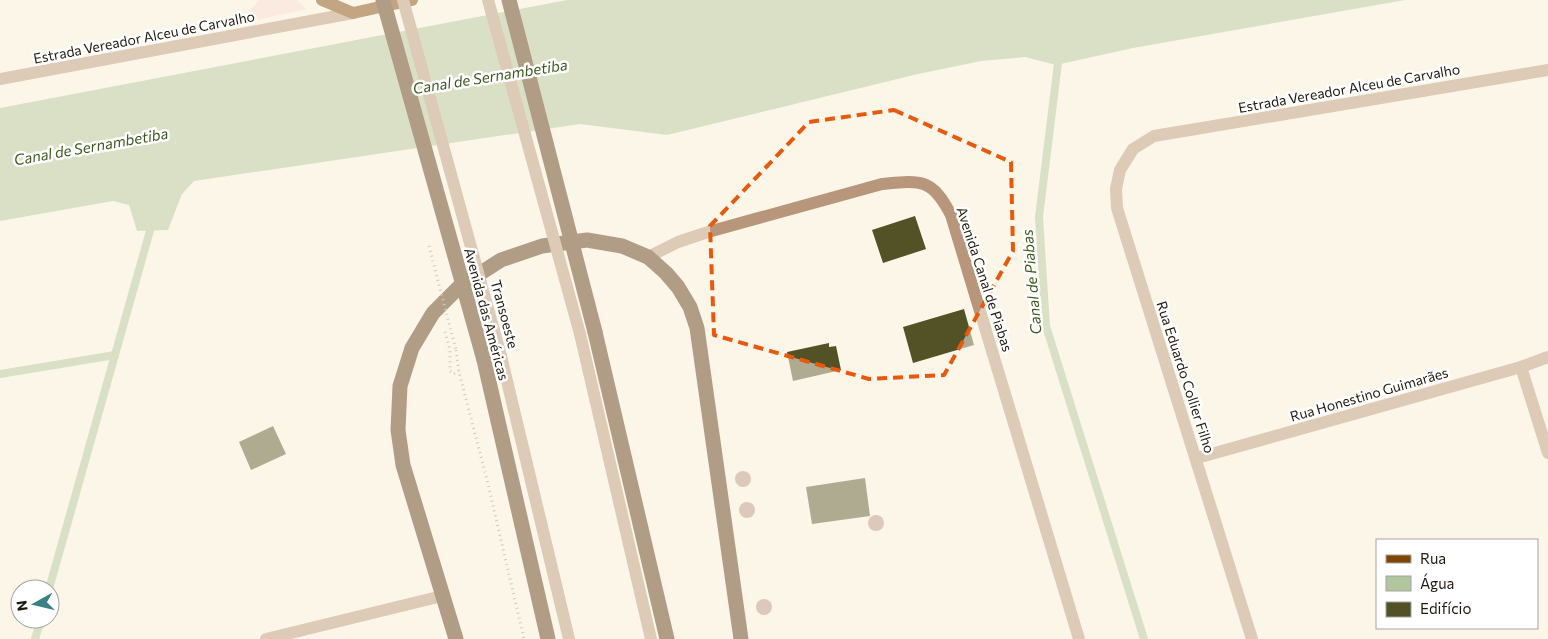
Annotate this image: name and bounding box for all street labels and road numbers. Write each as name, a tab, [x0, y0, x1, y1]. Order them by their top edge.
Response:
street label: Estrada Vereador Alceu de Carvalho	[32, 7, 256, 67]
street label: Estrada Vereador Alceu de Carvalho	[1237, 60, 1461, 116]
street label: Avenida Canal de Piabas	[954, 204, 1016, 354]
street label: Avenida das Américas	[461, 246, 513, 382]
street label: Transoeste	[488, 278, 522, 350]
street label: Rua Eduardo Collier Filho	[1153, 299, 1219, 455]
street label: Rua Honestino Guimarães	[1288, 363, 1450, 425]

